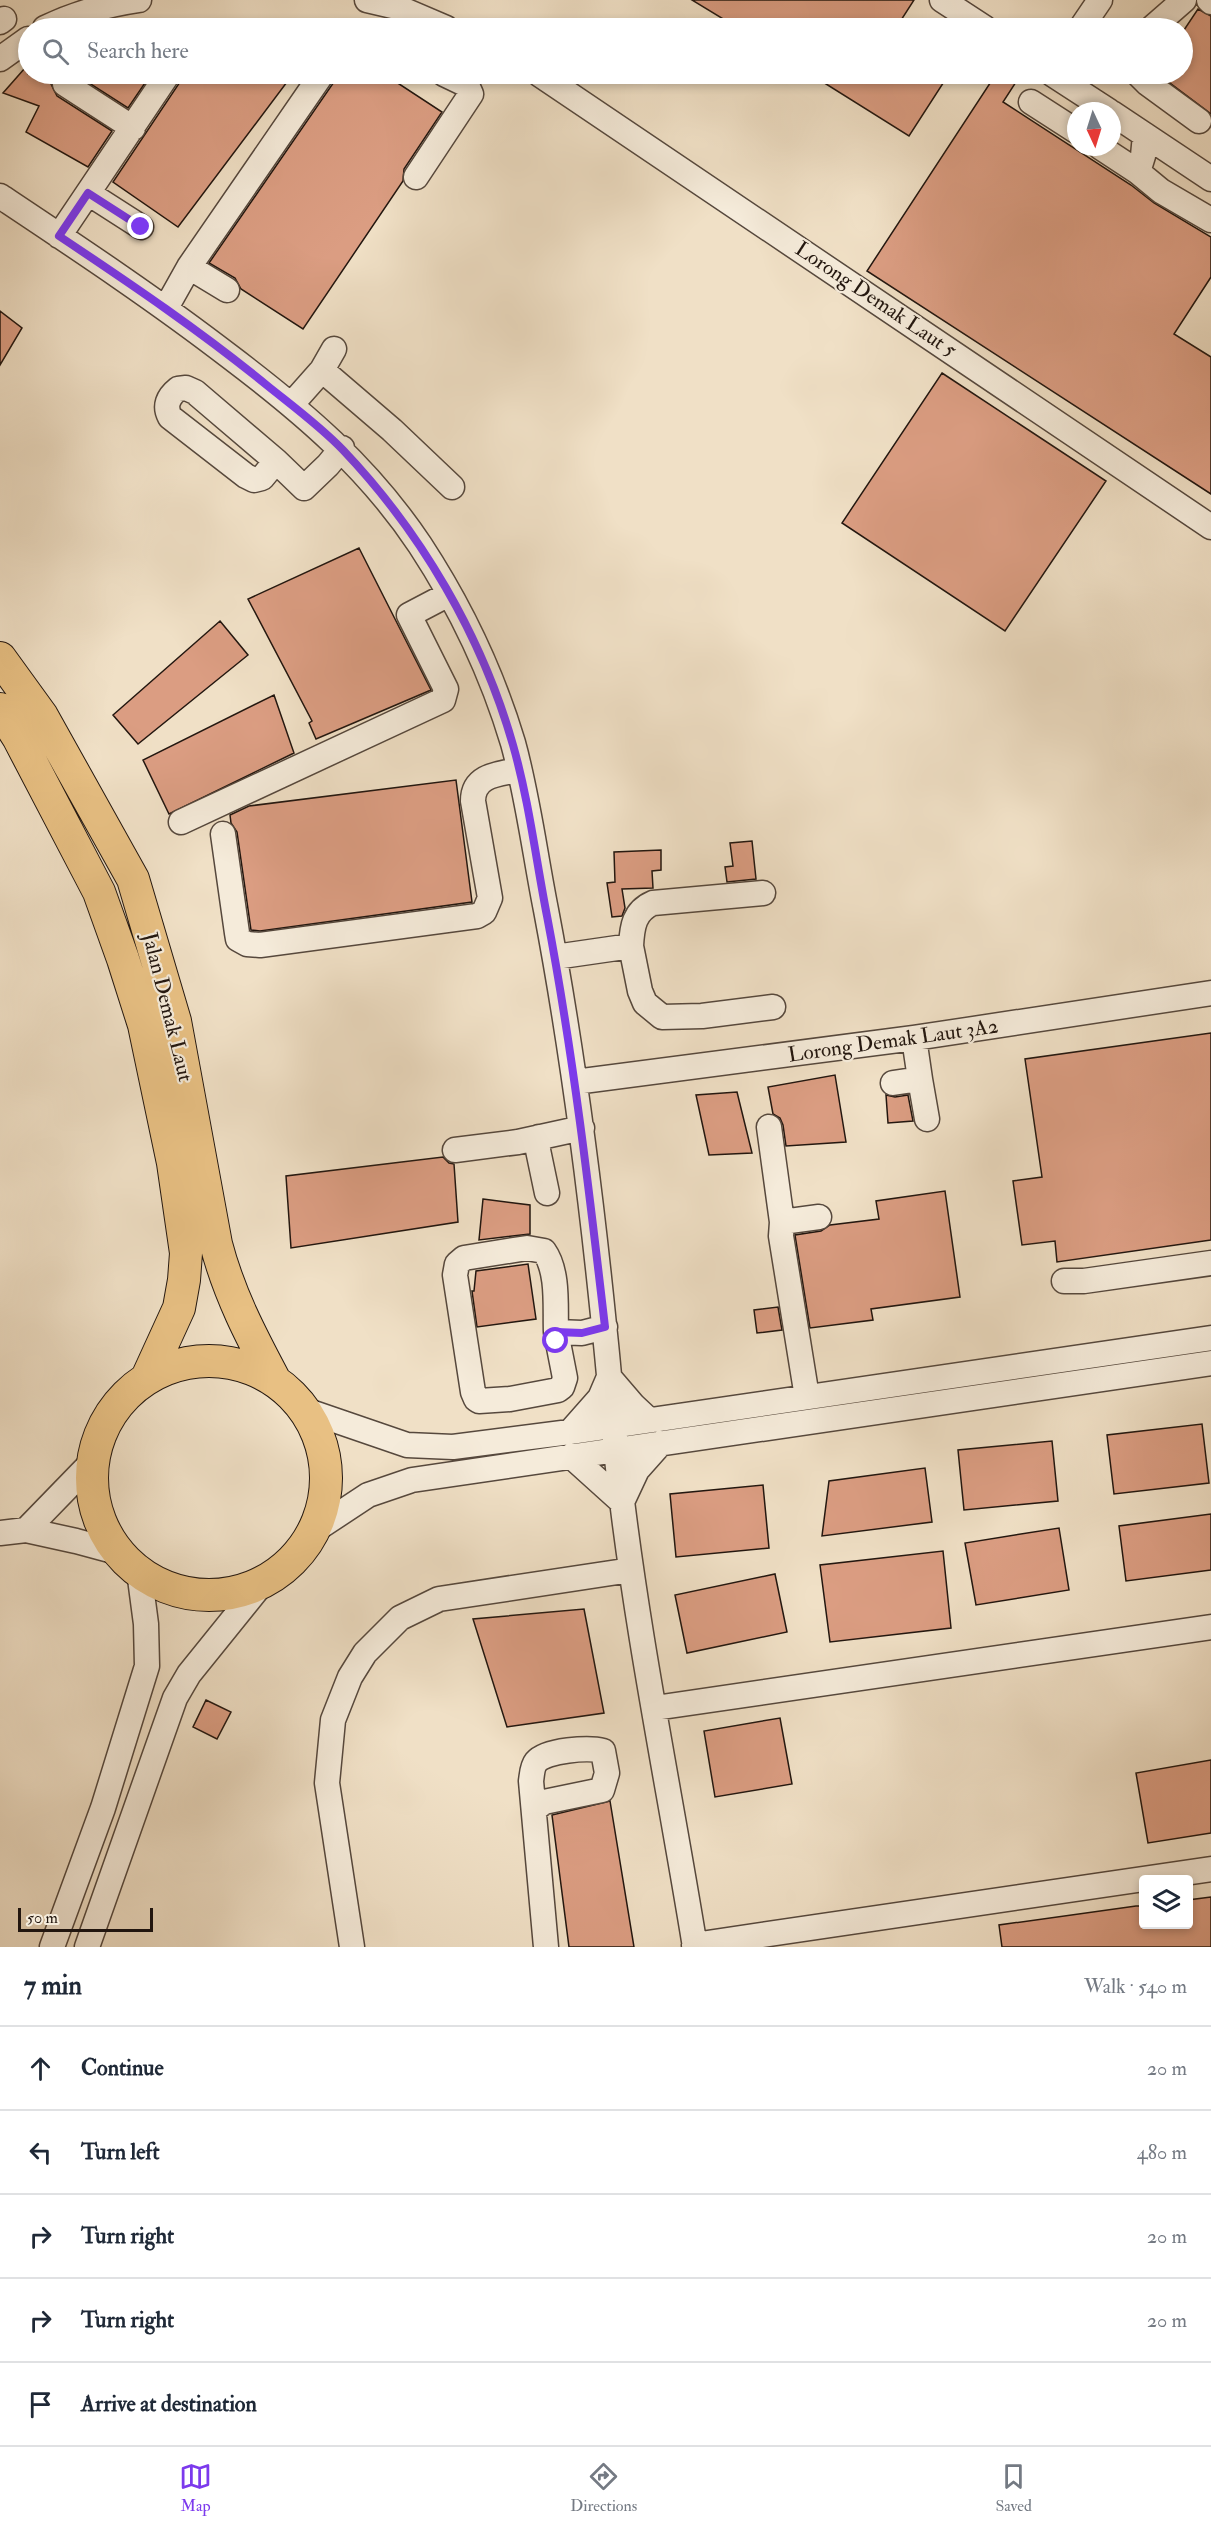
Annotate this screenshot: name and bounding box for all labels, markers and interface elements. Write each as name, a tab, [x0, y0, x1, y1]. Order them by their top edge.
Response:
search box	[18, 18, 1193, 84]
icon: search	[39, 35, 72, 68]
text: Search here	[87, 37, 189, 65]
north arrow	[1067, 102, 1121, 156]
route end	[127, 213, 153, 239]
street label: Lorong Demak Laut 5	[790, 235, 962, 364]
street label: Jalan Demak Laut	[136, 929, 199, 1085]
street label: Lorong Demak Laut 3A2	[786, 1012, 1000, 1069]
route start	[542, 1327, 568, 1353]
map controls	[1139, 1875, 1193, 1929]
button: layers	[1139, 1875, 1193, 1929]
scale bar	[18, 1905, 153, 1932]
text: 50 m	[27, 1908, 58, 1928]
text: 7 min	[24, 1970, 82, 2002]
text: Walk · 540 m	[1084, 1974, 1187, 1999]
icon: ahead	[24, 2052, 57, 2085]
text: Continue	[81, 2054, 164, 2082]
text: 20 m	[1147, 2056, 1187, 2081]
icon: left	[24, 2136, 57, 2169]
text: Turn left	[81, 2138, 160, 2166]
text: 480 m	[1137, 2140, 1187, 2165]
icon: right	[24, 2220, 57, 2253]
text: Turn right	[81, 2222, 174, 2250]
text: 20 m	[1147, 2224, 1187, 2249]
icon: right	[24, 2304, 57, 2337]
text: Turn right	[81, 2306, 174, 2334]
text: 20 m	[1147, 2308, 1187, 2333]
icon: arrive	[24, 2388, 57, 2421]
text: Arrive at destination	[81, 2390, 257, 2418]
tab: Map	[179, 2460, 212, 2516]
tab: Directions	[570, 2460, 637, 2516]
tab: Saved	[995, 2460, 1032, 2516]

